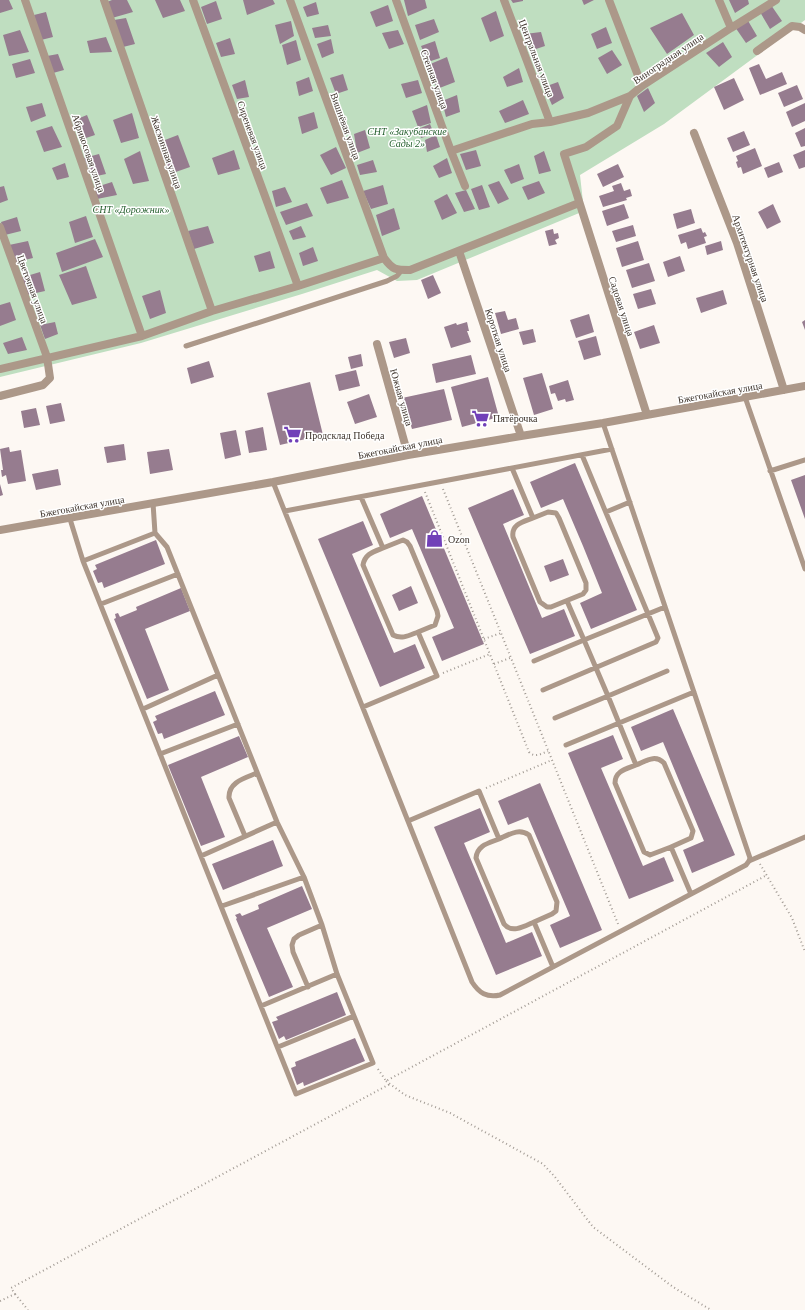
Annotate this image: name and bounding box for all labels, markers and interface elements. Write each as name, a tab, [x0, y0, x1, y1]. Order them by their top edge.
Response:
street label: Центральная улица	[517, 18, 557, 99]
street label: Виноградная улица	[631, 30, 706, 86]
street label: Степная улица	[419, 48, 451, 111]
street label: Вишнёвая улица	[328, 91, 363, 162]
street label: Сиреневая улица	[235, 99, 270, 171]
street label: Абрикосовая улица	[70, 113, 107, 194]
street label: Жасминная улица	[149, 114, 184, 191]
park label: СНТ «Закубанские Сады 2»	[367, 126, 447, 149]
park label: СНТ «Дорожник»	[92, 204, 170, 215]
street label: Архитектурная улица	[730, 213, 771, 304]
street label: Цветочная улица	[15, 253, 50, 325]
street label: Садовая улица	[607, 275, 637, 338]
street label: Короткая улица	[483, 307, 514, 374]
street label: Южная улица	[388, 367, 415, 427]
street label: Бжегокайская улица	[677, 380, 764, 405]
supermarket icon: Пятёрочка	[470, 408, 490, 428]
place label: Пятёрочка	[493, 413, 538, 424]
supermarket icon: Продсклад Победа	[282, 425, 302, 445]
place label: Продсклад Победа	[305, 430, 385, 441]
street label: Бжегокайская улица	[357, 434, 444, 461]
street label: Бжегокайская улица	[39, 494, 126, 519]
shop icon: Ozon	[425, 529, 445, 549]
place label: Ozon	[448, 534, 470, 545]

